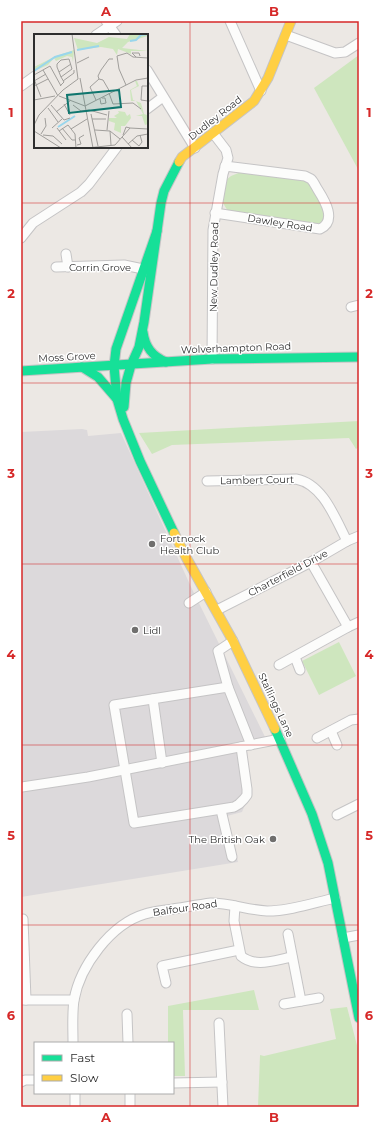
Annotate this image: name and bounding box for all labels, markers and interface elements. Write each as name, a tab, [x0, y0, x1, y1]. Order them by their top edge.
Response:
text: A	[100, 3, 112, 19]
text: B	[269, 3, 279, 19]
inset map	[34, 34, 148, 148]
street label: Dudley Road	[186, 93, 244, 143]
text: 1	[8, 104, 14, 120]
text: 1	[366, 104, 372, 120]
street label: Dawley Road	[247, 211, 313, 235]
street label: New Dudley Road	[207, 222, 221, 312]
street label: Corrin Grove	[69, 261, 131, 274]
text: 2	[7, 285, 15, 301]
text: 2	[365, 285, 373, 301]
street label: Wolverhampton Road	[181, 340, 291, 356]
street label: Moss Grove	[38, 349, 96, 365]
text: 3	[6, 465, 15, 481]
text: 3	[364, 465, 373, 481]
street label: Lambert Court	[220, 473, 294, 487]
place label: Fortnock Health Club	[160, 532, 219, 557]
marker: Fortnock Health Club	[147, 539, 157, 549]
street label: Charterfield Drive	[246, 547, 330, 599]
place label: Lidl	[143, 624, 161, 637]
marker: Lidl	[130, 625, 140, 635]
text: 4	[7, 646, 16, 662]
text: 4	[365, 646, 374, 662]
street label: Stallings Lane	[255, 671, 297, 739]
text: 5	[7, 827, 15, 843]
text: 5	[365, 827, 373, 843]
place label: The British Oak	[188, 833, 265, 846]
marker: The British Oak	[268, 834, 278, 844]
street label: Balfour Road	[152, 897, 218, 919]
text: 6	[7, 1007, 16, 1023]
text: 6	[365, 1007, 374, 1023]
legend	[34, 1042, 174, 1094]
text: Fast	[70, 1050, 95, 1065]
text: Slow	[70, 1070, 99, 1085]
text: A	[100, 1109, 112, 1125]
text: B	[269, 1109, 279, 1125]

